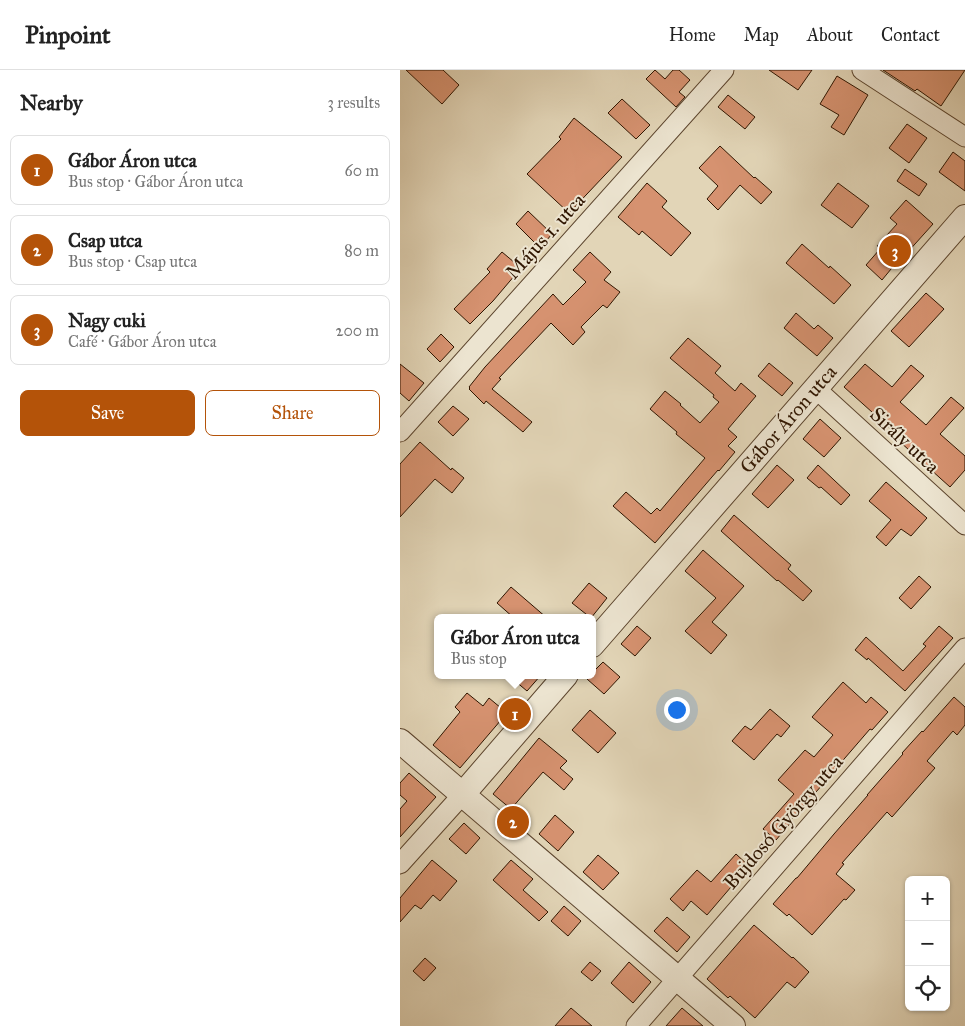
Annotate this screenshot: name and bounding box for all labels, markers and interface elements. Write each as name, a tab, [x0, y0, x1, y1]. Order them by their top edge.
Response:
text: Pinpoint	[25, 20, 111, 50]
text: Home	[669, 24, 716, 46]
text: Map	[744, 24, 779, 46]
text: About	[807, 24, 853, 46]
text: Contact	[881, 24, 940, 46]
text: Nearby	[20, 90, 83, 116]
text: 3 results	[327, 93, 380, 112]
text: Gábor Áron utca	[68, 149, 197, 172]
text: 1	[34, 161, 40, 180]
text: 60 m	[345, 161, 379, 180]
text: Bus stop · Gábor Áron utca	[68, 172, 243, 191]
street label: Május 1. utca	[500, 188, 590, 284]
text: Csap utca	[68, 229, 142, 252]
pin: 3	[879, 232, 911, 270]
text: 2	[33, 241, 41, 260]
text: 80 m	[344, 241, 379, 260]
text: Bus stop · Csap utca	[68, 252, 197, 271]
text: Nagy cuki	[68, 309, 146, 332]
text: 3	[34, 321, 40, 340]
text: 200 m	[336, 321, 379, 340]
text: Café · Gábor Áron utca	[68, 332, 216, 351]
street label: Gábor Áron utca	[734, 359, 842, 478]
button: Save	[20, 390, 195, 436]
button: Share	[205, 390, 380, 436]
street label: Sirály utca	[865, 402, 945, 479]
popup	[434, 614, 596, 679]
text: Gábor Áron utca	[451, 626, 579, 649]
text: Bus stop	[451, 649, 507, 668]
pin: 1	[499, 695, 531, 733]
your location	[664, 697, 690, 723]
street label: Bujdosó György utca	[718, 750, 849, 895]
pin: 2	[497, 803, 529, 841]
map controls	[905, 876, 950, 1011]
button: +	[905, 876, 950, 921]
button: −	[905, 921, 950, 966]
button: locate	[905, 966, 950, 1011]

